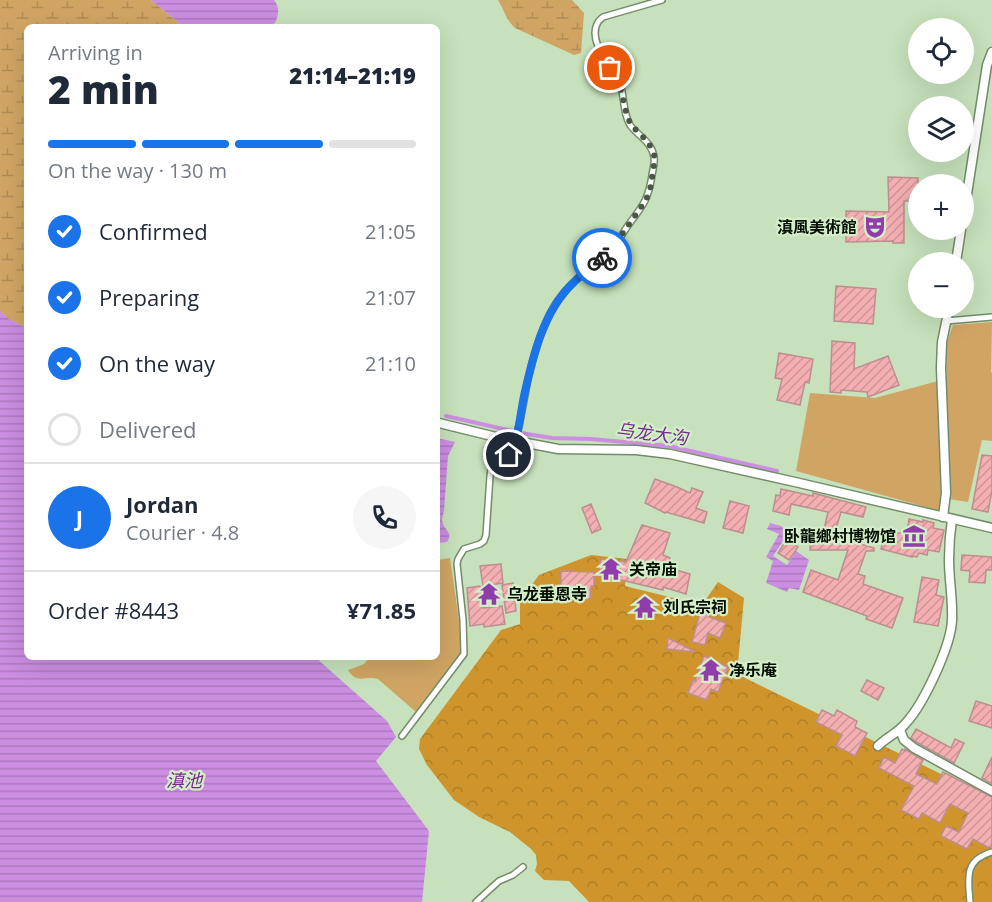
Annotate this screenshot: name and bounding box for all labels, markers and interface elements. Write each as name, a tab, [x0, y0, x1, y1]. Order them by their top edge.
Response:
map controls	[908, 18, 974, 318]
button: locate	[908, 18, 974, 84]
text: Arriving in	[48, 39, 143, 66]
pin	[584, 42, 635, 93]
icon: bag	[593, 51, 626, 84]
text: 21:14–21:19	[289, 60, 416, 90]
text: 2 min	[48, 62, 159, 115]
button: layers	[908, 96, 974, 162]
text: On the way · 130 m	[48, 157, 227, 184]
button: +	[908, 174, 974, 240]
theatre icon: 滇風美術館	[862, 214, 888, 240]
icon: check	[48, 215, 81, 248]
text: Confirmed	[99, 216, 208, 246]
place label: 滇風美術館	[777, 216, 857, 238]
text: 21:05	[365, 218, 416, 245]
courier	[572, 228, 632, 288]
icon: bike	[586, 242, 619, 275]
button: −	[908, 252, 974, 318]
icon: check	[48, 281, 81, 314]
text: Preparing	[99, 282, 199, 312]
text: 21:07	[365, 284, 416, 311]
icon: check	[48, 347, 81, 380]
text: On the way	[99, 348, 215, 378]
text: 21:10	[365, 350, 416, 377]
text: Delivered	[99, 414, 197, 444]
water label: 乌龙大沟	[615, 417, 691, 450]
pin	[483, 429, 534, 480]
icon: home	[492, 438, 525, 471]
button: phone	[353, 486, 416, 549]
text: Jordan	[126, 489, 199, 519]
text: J	[76, 502, 83, 532]
text: Courier · 4.8	[126, 519, 239, 546]
museum icon: 卧龍鄉村博物馆	[901, 523, 927, 549]
place label: 卧龍鄉村博物馆	[784, 525, 896, 547]
temple icon: 关帝庙	[598, 556, 624, 582]
place label: 关帝庙	[629, 558, 677, 580]
temple icon: 乌龙垂恩寺	[476, 581, 502, 607]
place label: 乌龙垂恩寺	[507, 583, 587, 605]
temple icon: 刘氏宗祠	[632, 594, 658, 620]
text: Order #8443	[48, 595, 179, 625]
text: ¥71.85	[347, 595, 416, 625]
place label: 刘氏宗祠	[663, 596, 727, 618]
temple icon: 净乐庵	[698, 657, 724, 683]
place label: 净乐庵	[729, 659, 777, 681]
water label: 滇池	[166, 768, 204, 792]

